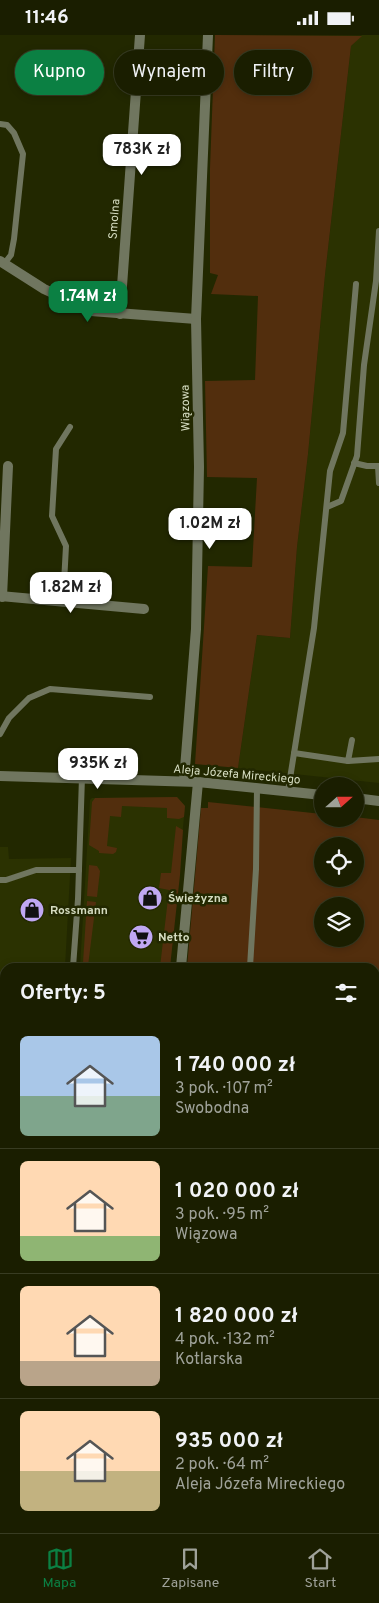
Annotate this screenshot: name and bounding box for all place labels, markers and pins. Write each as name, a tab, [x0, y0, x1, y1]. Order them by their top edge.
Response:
pin: 783K zł	[96, 133, 188, 176]
pin: 1.74M zł	[36, 281, 140, 323]
pin: 1.02M zł	[158, 507, 262, 550]
pin: 1.82M zł	[19, 571, 123, 614]
pin: 935K zł	[52, 747, 144, 790]
shop icon: Świeżyzna	[137, 885, 163, 911]
place label: Świeżyzna	[168, 891, 228, 907]
shop icon: Rossmann	[19, 897, 45, 923]
place label: Rossmann	[50, 903, 108, 919]
supermarket icon: Netto	[128, 924, 154, 950]
place label: Netto	[158, 930, 190, 946]

